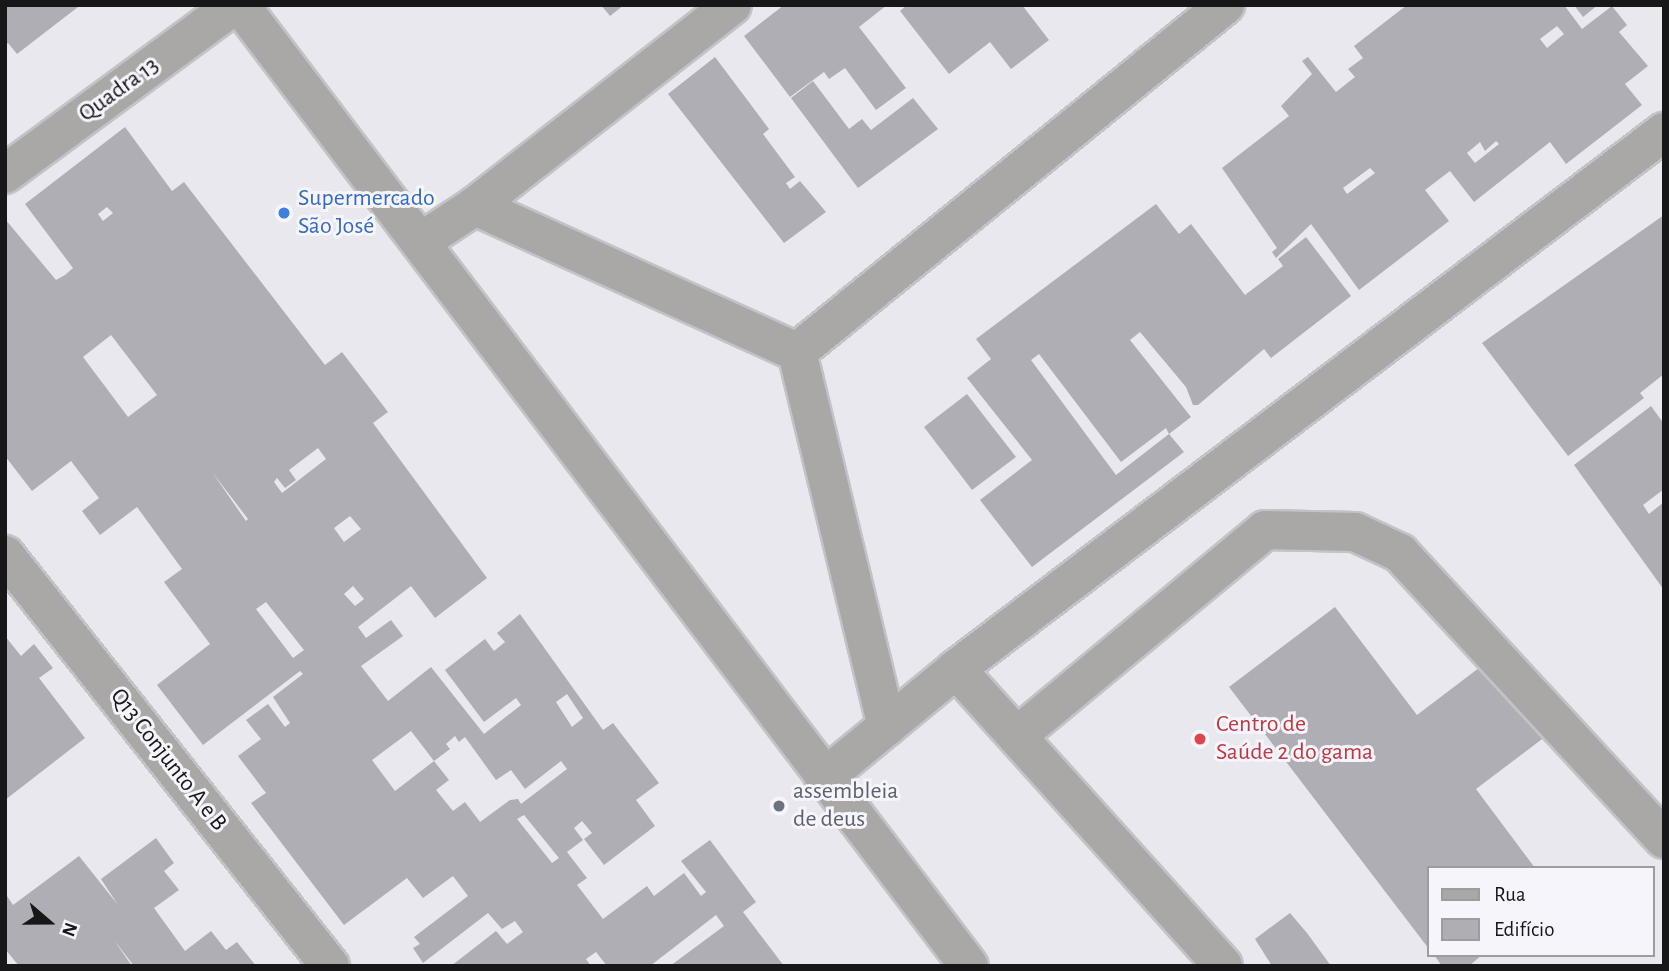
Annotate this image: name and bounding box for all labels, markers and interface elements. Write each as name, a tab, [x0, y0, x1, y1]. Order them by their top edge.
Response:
street label: Quadra 13	[73, 51, 165, 129]
place label: Supermercado São José	[298, 185, 435, 241]
marker: Supermercado São José	[276, 205, 292, 221]
street label: Q13 Conjunto A e B	[103, 683, 233, 837]
place label: Centro de Saúde 2 do gama	[1216, 711, 1373, 767]
marker: Centro de Saúde 2 do gama	[1190, 729, 1210, 749]
place label: assembleia de deus	[793, 778, 898, 834]
marker: assembleia de deus	[771, 798, 787, 814]
legend	[1428, 866, 1655, 957]
text: Rua	[1494, 884, 1526, 905]
north arrow	[14, 887, 84, 957]
text: Edifício	[1494, 919, 1554, 940]
text: N	[58, 920, 80, 939]

